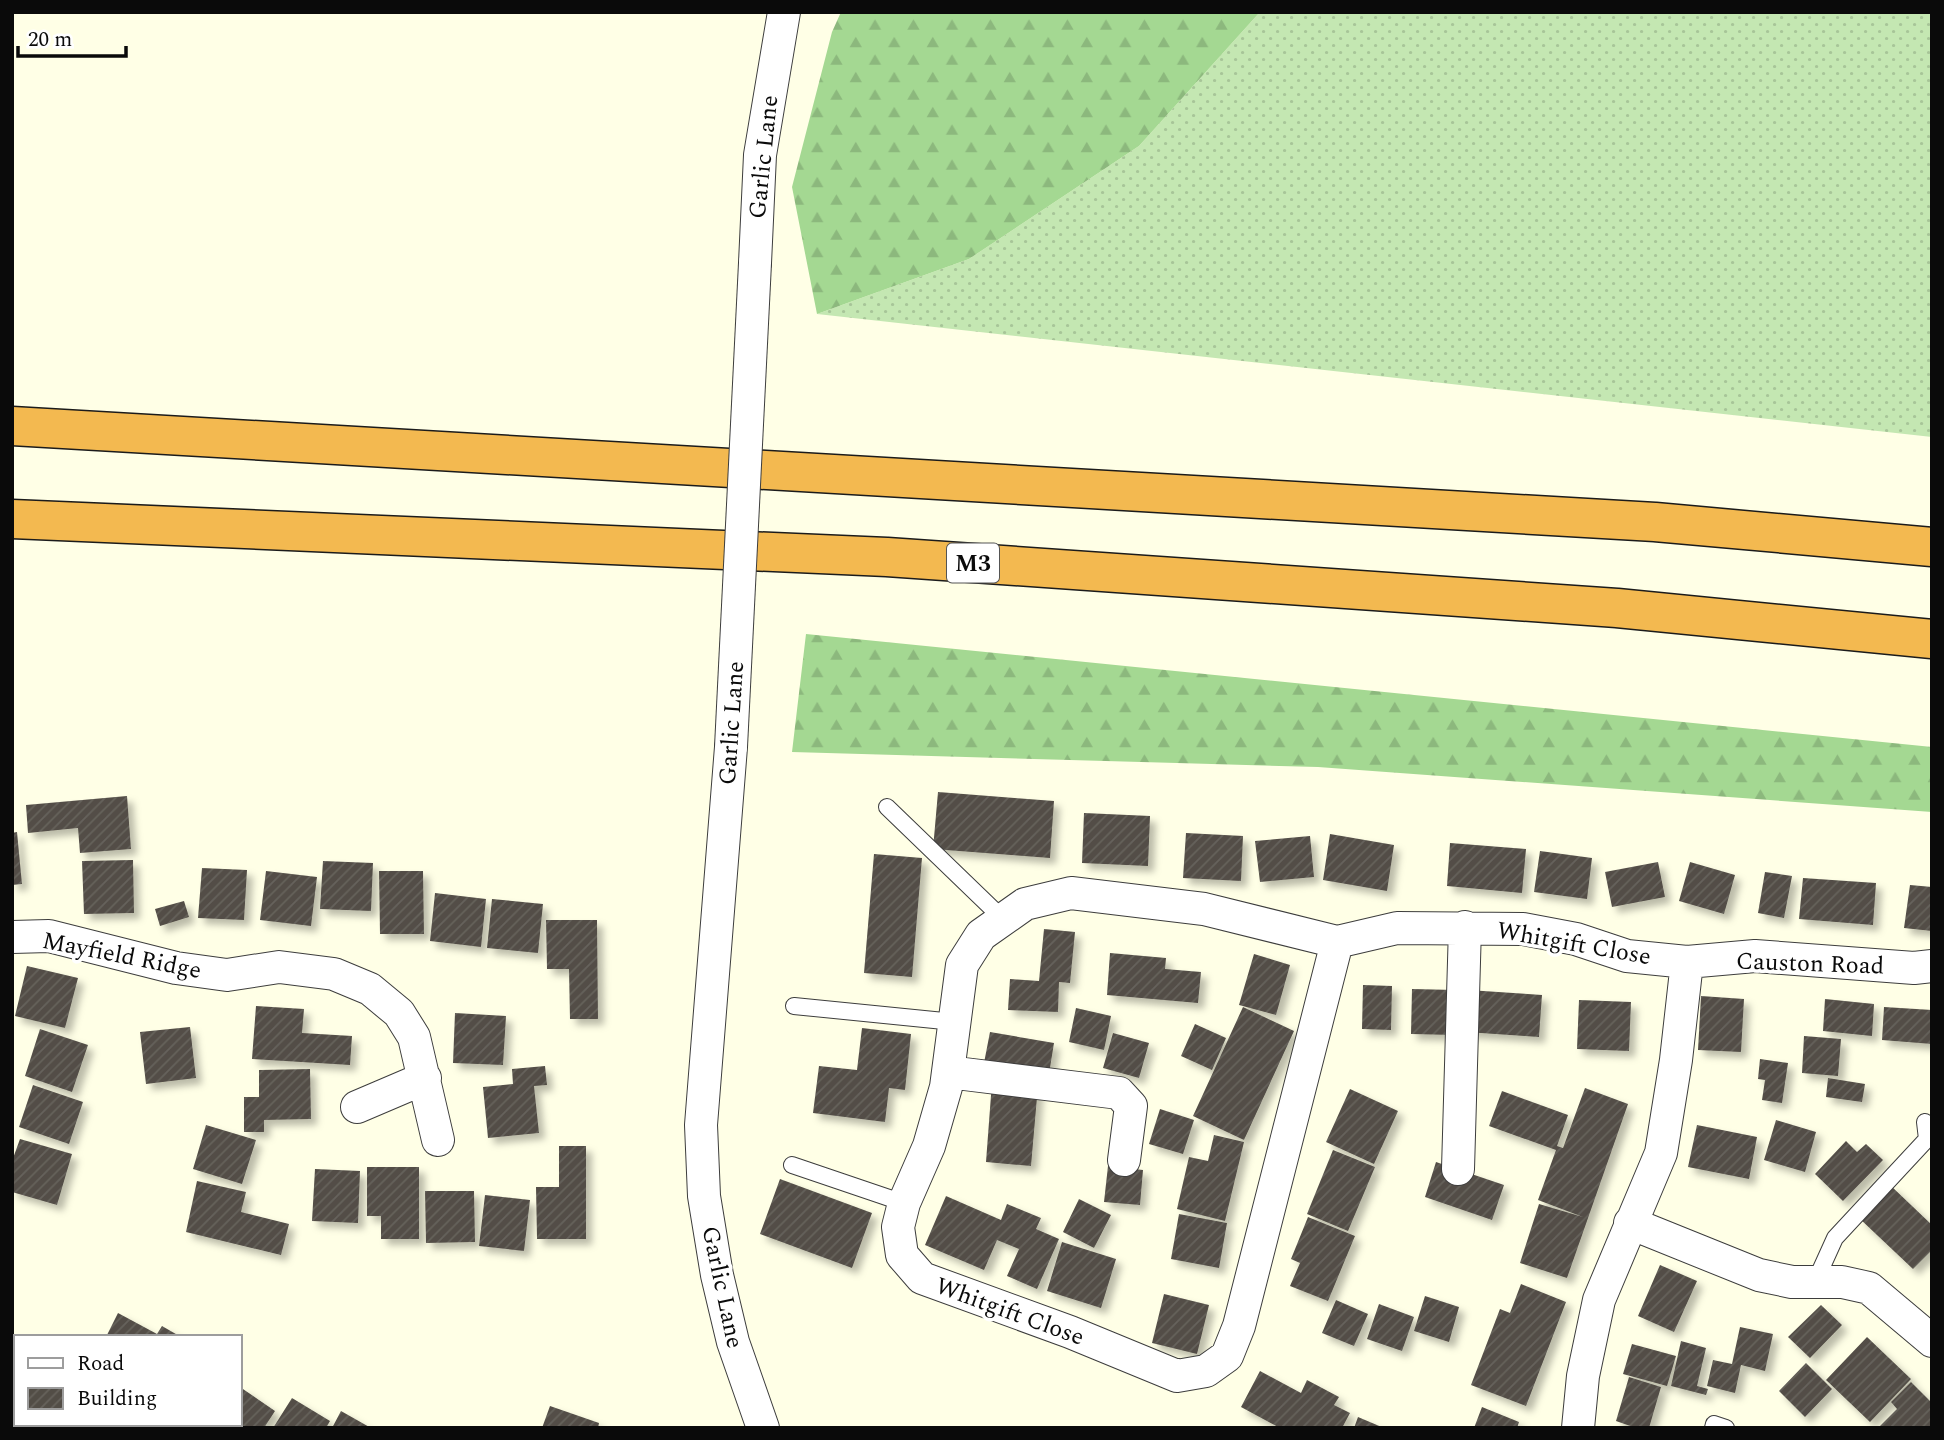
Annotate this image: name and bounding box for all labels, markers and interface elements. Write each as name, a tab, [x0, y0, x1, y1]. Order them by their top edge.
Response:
scale bar	[18, 14, 126, 58]
text: 20 m	[28, 24, 72, 56]
street label: Garlic Lane	[740, 93, 788, 221]
road number: M3	[947, 544, 999, 582]
street label: Garlic Lane	[710, 660, 754, 786]
street label: Whitgift Close	[1494, 913, 1654, 975]
street label: Mayfield Ridge	[39, 923, 204, 989]
street label: Causton Road	[1735, 943, 1885, 985]
street label: Garlic Lane	[691, 1223, 753, 1352]
street label: Whitgift Close	[930, 1268, 1089, 1356]
legend	[14, 1335, 242, 1426]
text: Road	[77, 1348, 124, 1380]
text: Building	[77, 1383, 157, 1415]

